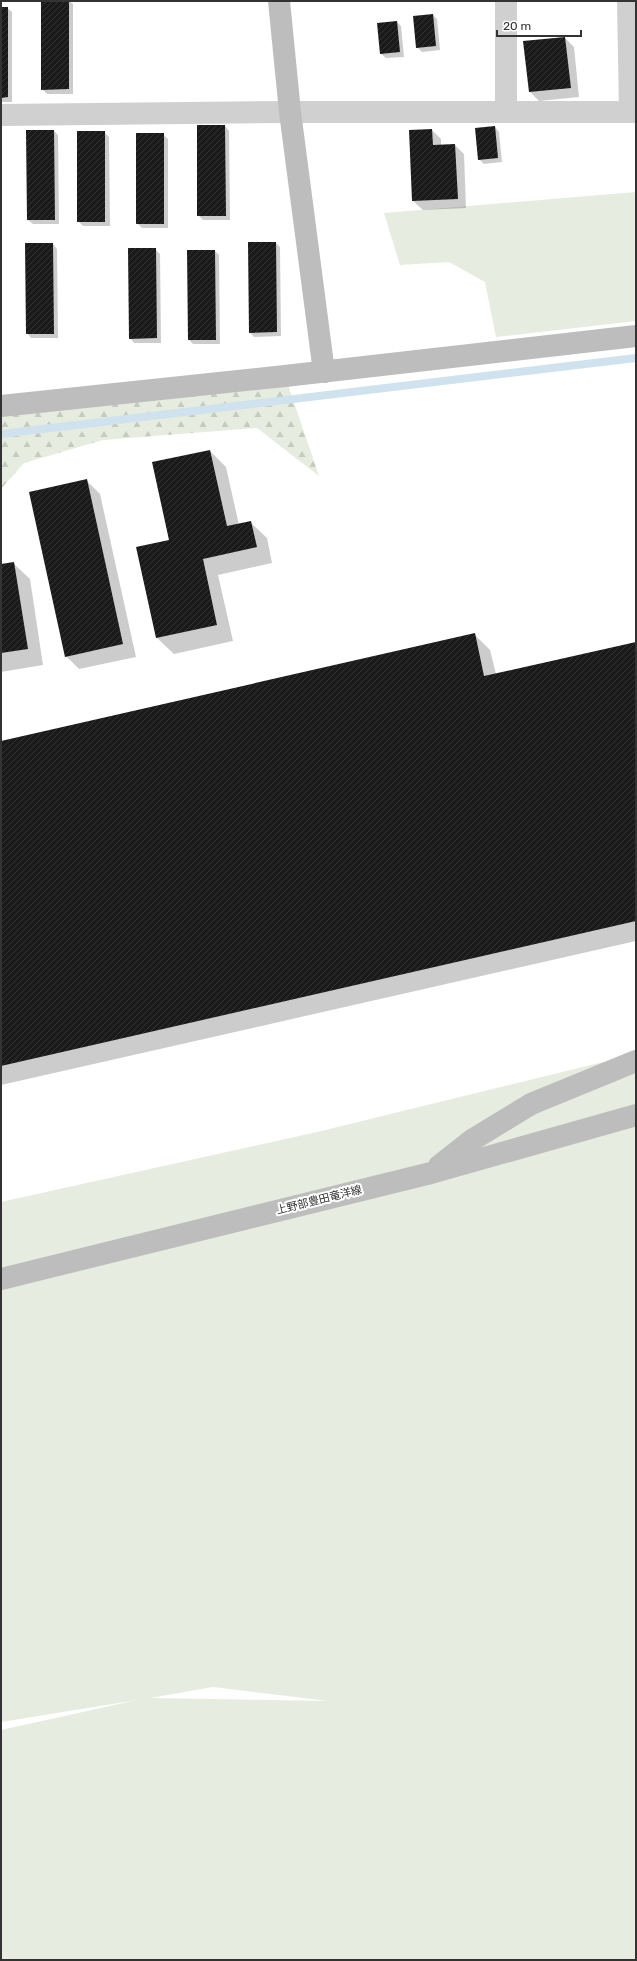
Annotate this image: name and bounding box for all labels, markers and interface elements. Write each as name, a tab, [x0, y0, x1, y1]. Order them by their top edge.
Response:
scale bar	[497, 12, 581, 38]
text: 20 m	[503, 19, 531, 33]
street label: 上野部豊田竜洋線	[275, 1183, 363, 1217]

